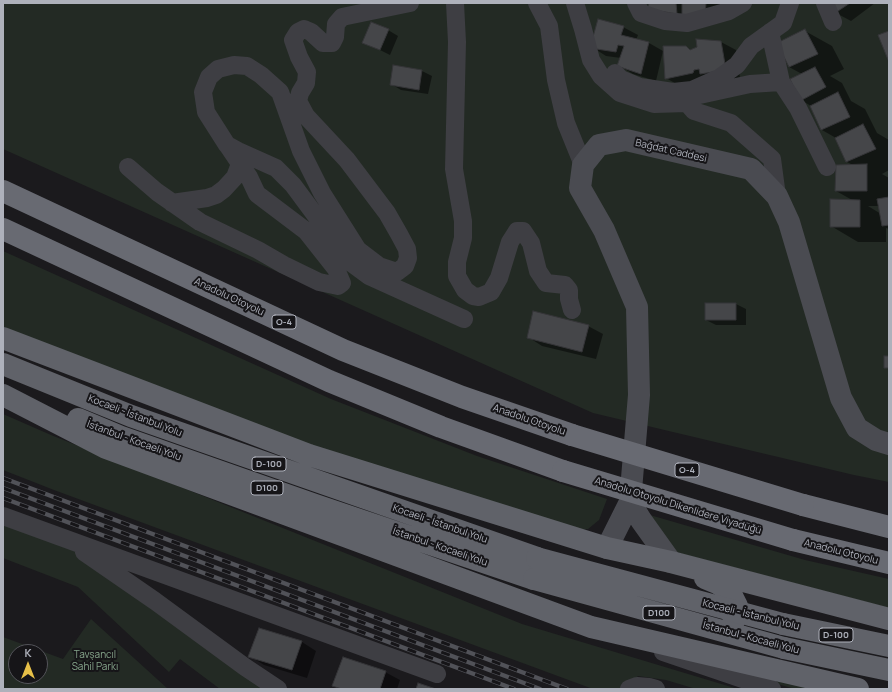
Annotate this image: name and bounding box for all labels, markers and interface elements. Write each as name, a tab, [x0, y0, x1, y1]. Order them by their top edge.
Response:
street label: Bağdat Caddesi	[634, 137, 708, 165]
street label: Anadolu Otoyolu	[192, 276, 266, 318]
road number: O-4	[272, 315, 296, 329]
street label: Kocaeli - İstanbul Yolu	[86, 393, 184, 439]
street label: Anadolu Otoyolu	[491, 402, 567, 438]
street label: İstanbul - Kocaeli Yolu	[85, 418, 183, 464]
road number: D-100	[252, 457, 286, 471]
road number: O-4	[675, 463, 699, 477]
street label: Anadolu Otoyolu Dikenlidere Viyadüğü	[593, 475, 763, 537]
road number: D100	[251, 481, 283, 495]
street label: Kocaeli - İstanbul Yolu	[391, 502, 489, 546]
street label: İstanbul - Kocaeli Yolu	[391, 525, 489, 569]
street label: Anadolu Otoyolu	[803, 537, 879, 567]
street label: Kocaeli - İstanbul Yolu	[701, 597, 801, 633]
road number: D100	[643, 606, 675, 620]
street label: İstanbul - Kocaeli Yolu	[701, 619, 801, 657]
road number: D-100	[819, 628, 853, 642]
north arrow	[8, 644, 48, 684]
text: K	[24, 645, 32, 660]
park label: Tavşancıl Sahil Parkı	[72, 649, 118, 672]

